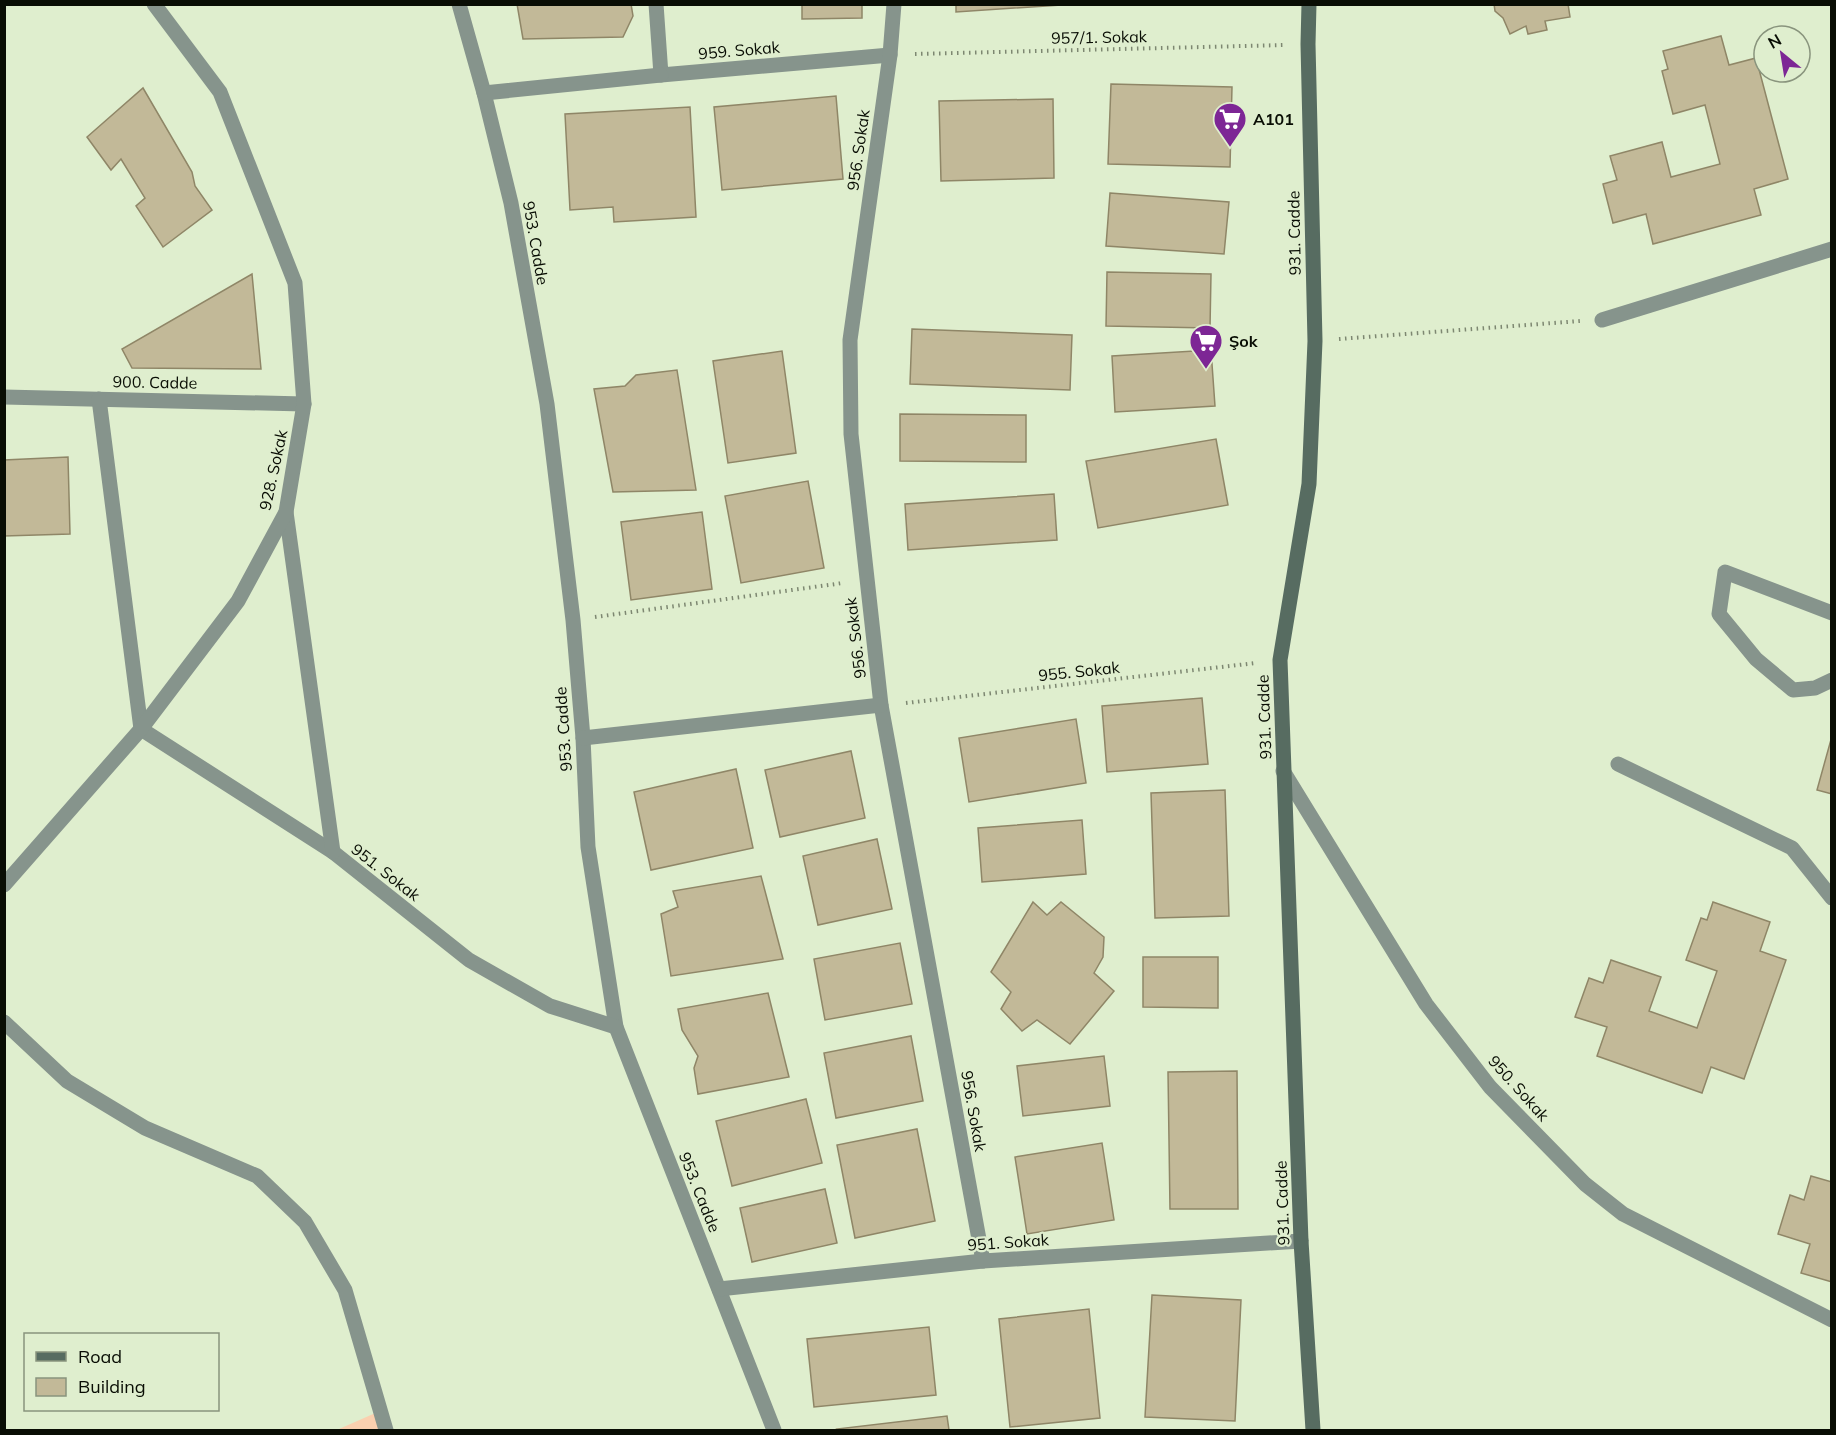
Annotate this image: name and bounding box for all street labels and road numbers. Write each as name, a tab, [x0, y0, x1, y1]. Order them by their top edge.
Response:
street label: 957/1. Sokak	[1051, 26, 1148, 48]
street label: 959. Sokak	[697, 36, 781, 64]
street label: 956. Sokak	[842, 107, 874, 192]
street label: 931. Cadde	[1283, 190, 1305, 276]
street label: 953. Cadde	[519, 200, 553, 286]
street label: 900. Cadde	[112, 371, 198, 393]
street label: 928. Sokak	[255, 427, 291, 512]
street label: 956. Sokak	[840, 595, 870, 680]
street label: 955. Sokak	[1037, 657, 1121, 685]
street label: 931. Cadde	[1253, 674, 1275, 760]
street label: 953. Cadde	[550, 686, 576, 772]
street label: 951. Sokak	[348, 839, 425, 906]
street label: 950. Sokak	[1484, 1051, 1554, 1126]
street label: 956. Sokak	[957, 1069, 991, 1154]
street label: 953. Cadde	[675, 1149, 725, 1235]
street label: 931. Cadde	[1271, 1160, 1293, 1246]
street label: 951. Sokak	[967, 1229, 1050, 1255]

